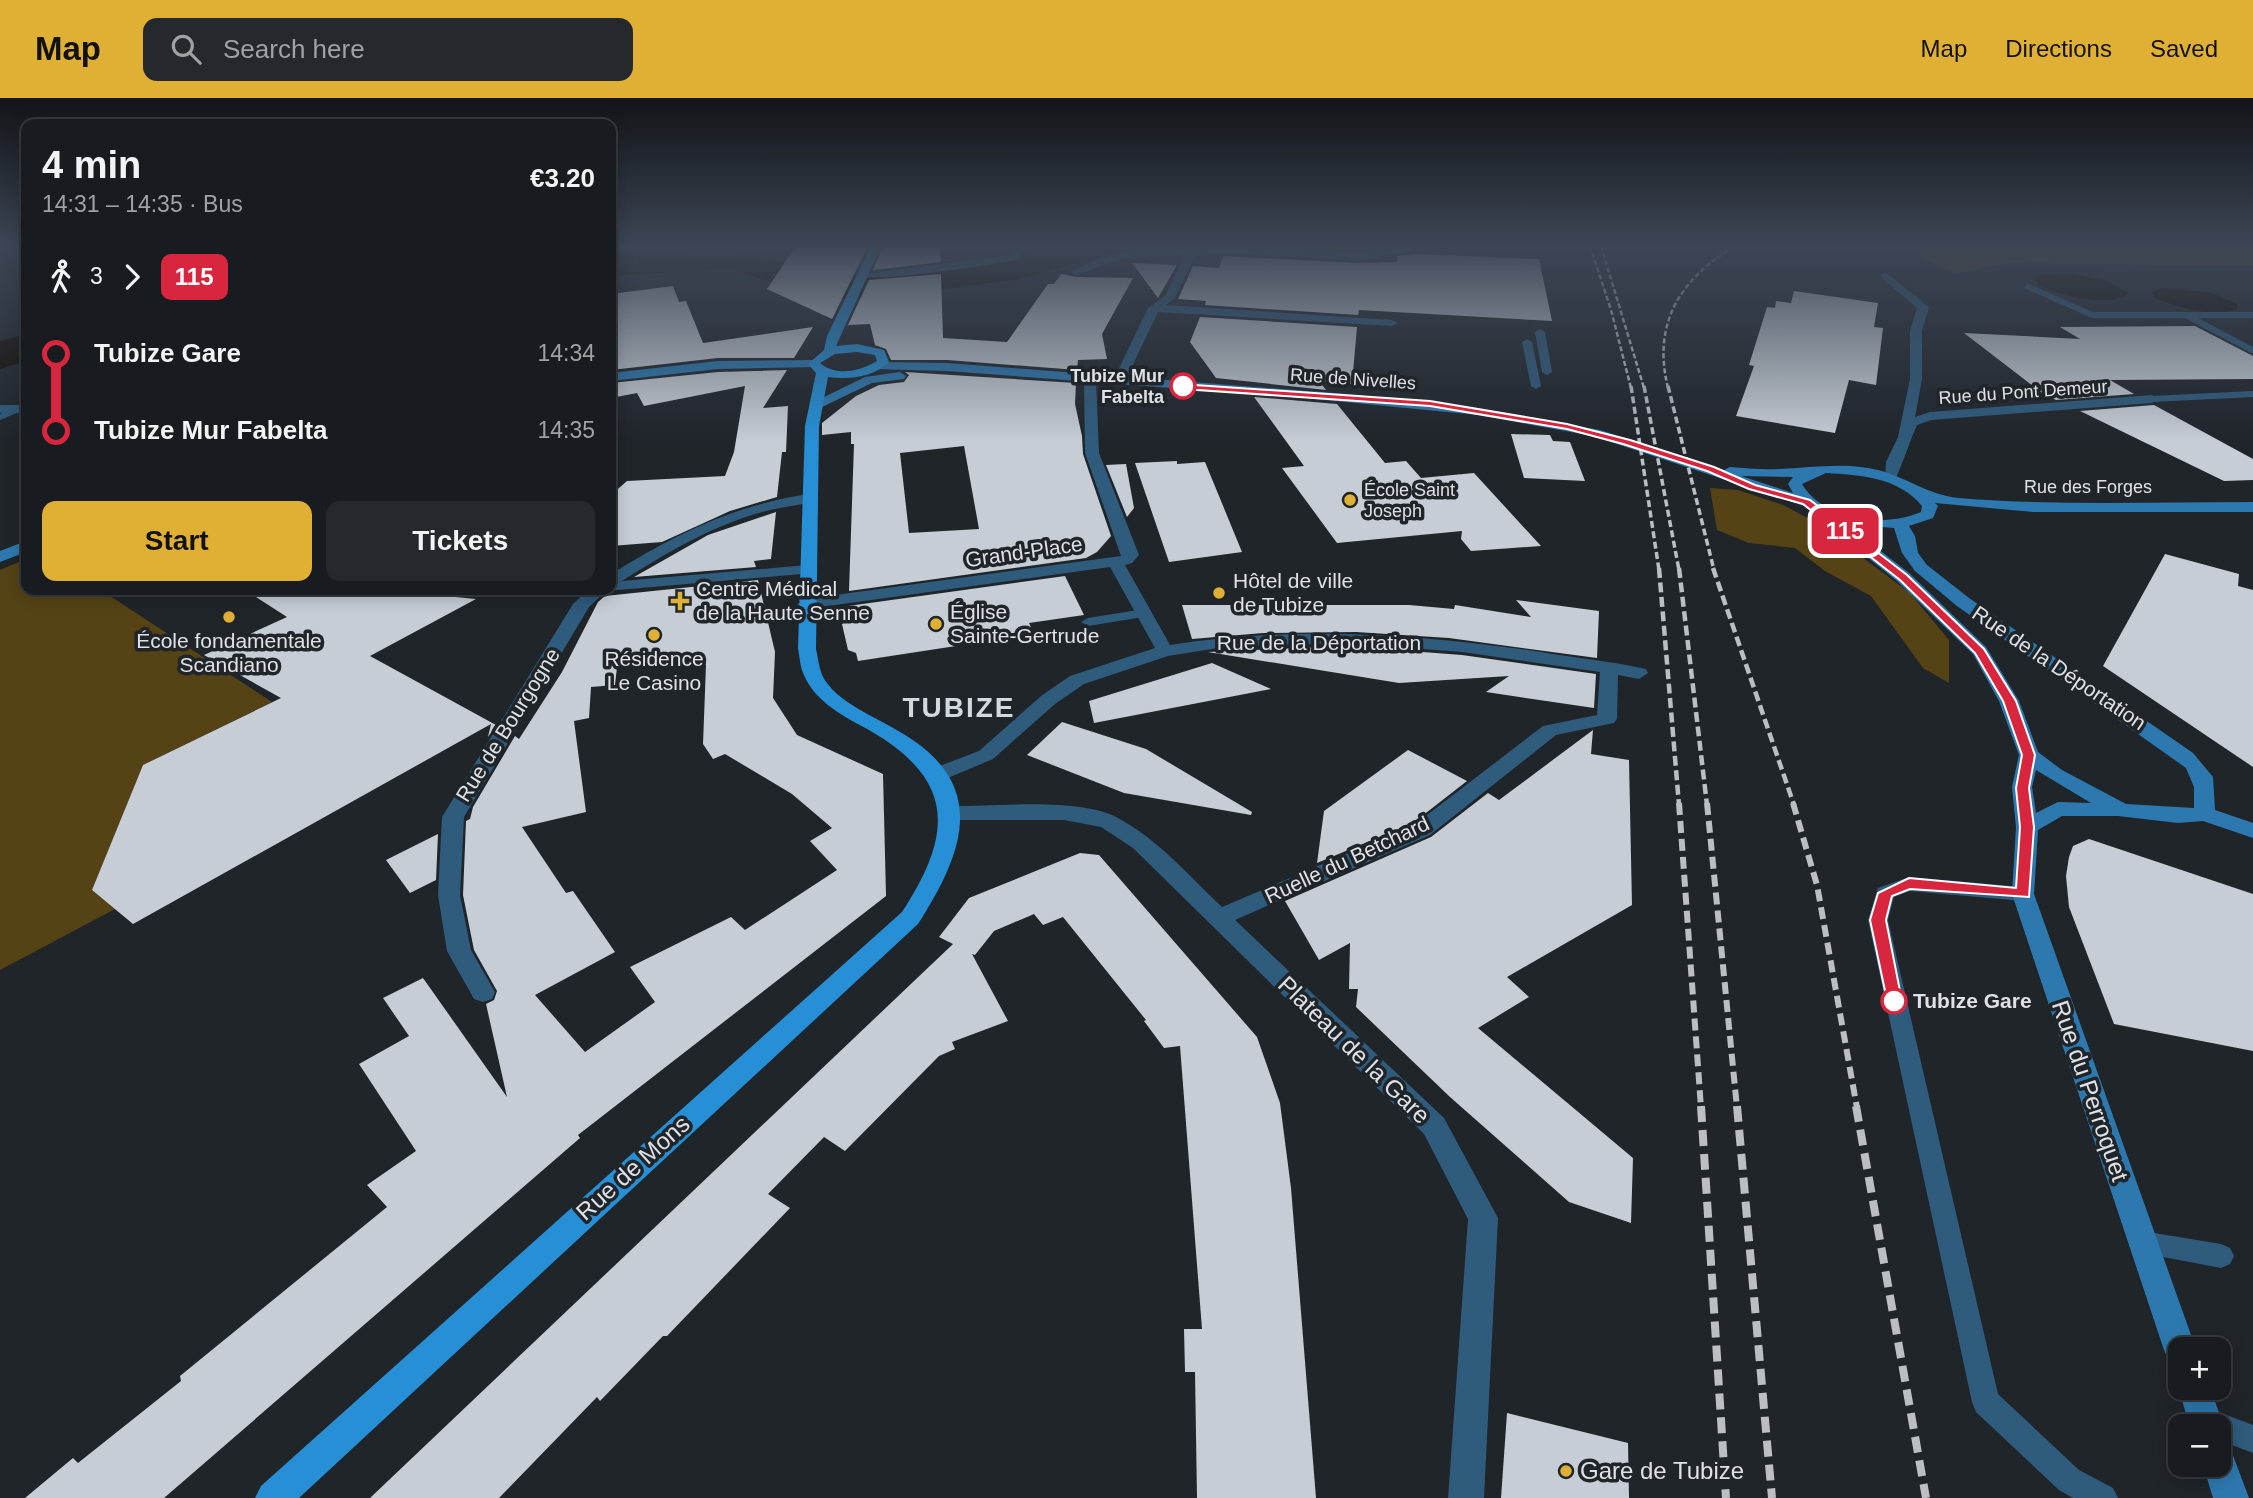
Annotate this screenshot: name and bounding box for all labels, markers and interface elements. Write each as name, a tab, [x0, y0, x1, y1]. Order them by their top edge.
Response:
search box	[143, 18, 633, 81]
text: Map	[35, 30, 101, 67]
icon: search	[167, 30, 205, 68]
text: Search here	[223, 34, 365, 64]
text: Map	[1921, 35, 1967, 62]
text: Directions	[2005, 35, 2112, 62]
text: Saved	[2150, 35, 2218, 62]
text: 4 min	[42, 144, 141, 186]
text: €3.20	[530, 163, 595, 193]
text: 14:31 – 14:35 · Bus	[42, 191, 243, 217]
icon: walk	[42, 258, 80, 296]
icon: forward	[113, 258, 151, 296]
text: 3	[90, 263, 103, 289]
text: 115	[175, 263, 214, 290]
text: Tubize Gare	[94, 338, 241, 368]
text: 14:34	[537, 340, 595, 366]
street label: Rue de Nivelles	[1289, 365, 1417, 393]
place label: Tubize Mur Fabelta	[1070, 366, 1165, 407]
marker: Tubize Mur Fabelta	[1170, 373, 1196, 399]
street label: Rue du Pont Demeur	[1938, 376, 2108, 408]
text: Tubize Mur Fabelta	[94, 415, 328, 445]
text: 14:35	[537, 417, 595, 443]
street label: Rue des Forges	[2024, 477, 2152, 497]
place label: École Saint Joseph	[1364, 480, 1455, 521]
marker: École Saint Joseph	[1342, 492, 1358, 508]
button: Start	[42, 501, 312, 581]
button: Tickets	[326, 501, 595, 581]
line badge: 115	[1805, 508, 1885, 554]
text: 115	[1826, 517, 1864, 544]
street label: Grand-Place	[964, 532, 1084, 571]
place label: Hôtel de ville de Tubize	[1233, 569, 1353, 616]
place label: Centre Médical de la Haute Senne	[696, 577, 870, 624]
marker: Hôtel de ville de Tubize	[1211, 585, 1227, 601]
marker: Centre Médical de la Haute Senne	[670, 591, 690, 611]
place label: Église Sainte-Gertrude	[950, 600, 1099, 647]
street label: Rue de la Déportation	[1968, 601, 2150, 734]
marker: École fondamentale Scandiano	[221, 609, 237, 625]
marker: Église Sainte-Gertrude	[928, 616, 944, 632]
marker: Résidence Le Casino	[646, 627, 662, 643]
place label: École fondamentale Scandiano	[136, 629, 322, 676]
street label: Rue de la Déportation	[1217, 631, 1421, 654]
street label: Rue de Bourgogne	[451, 644, 564, 806]
place label: Résidence Le Casino	[604, 647, 704, 694]
district label: TUBIZE	[902, 692, 1016, 723]
street label: Ruelle du Betchard	[1261, 811, 1433, 908]
street label: Plateau de la Gare	[1273, 970, 1436, 1129]
marker: Tubize Gare	[1881, 988, 1907, 1014]
place label: Tubize Gare	[1913, 989, 2032, 1012]
street label: Rue du Perroquet	[2047, 997, 2134, 1185]
street label: Rue de Mons	[571, 1110, 695, 1225]
map controls	[2168, 1337, 2231, 1477]
button: +	[2168, 1337, 2231, 1400]
button: −	[2168, 1414, 2231, 1477]
place label: Gare de Tubize	[1580, 1457, 1744, 1484]
marker: Gare de Tubize	[1558, 1463, 1574, 1479]

